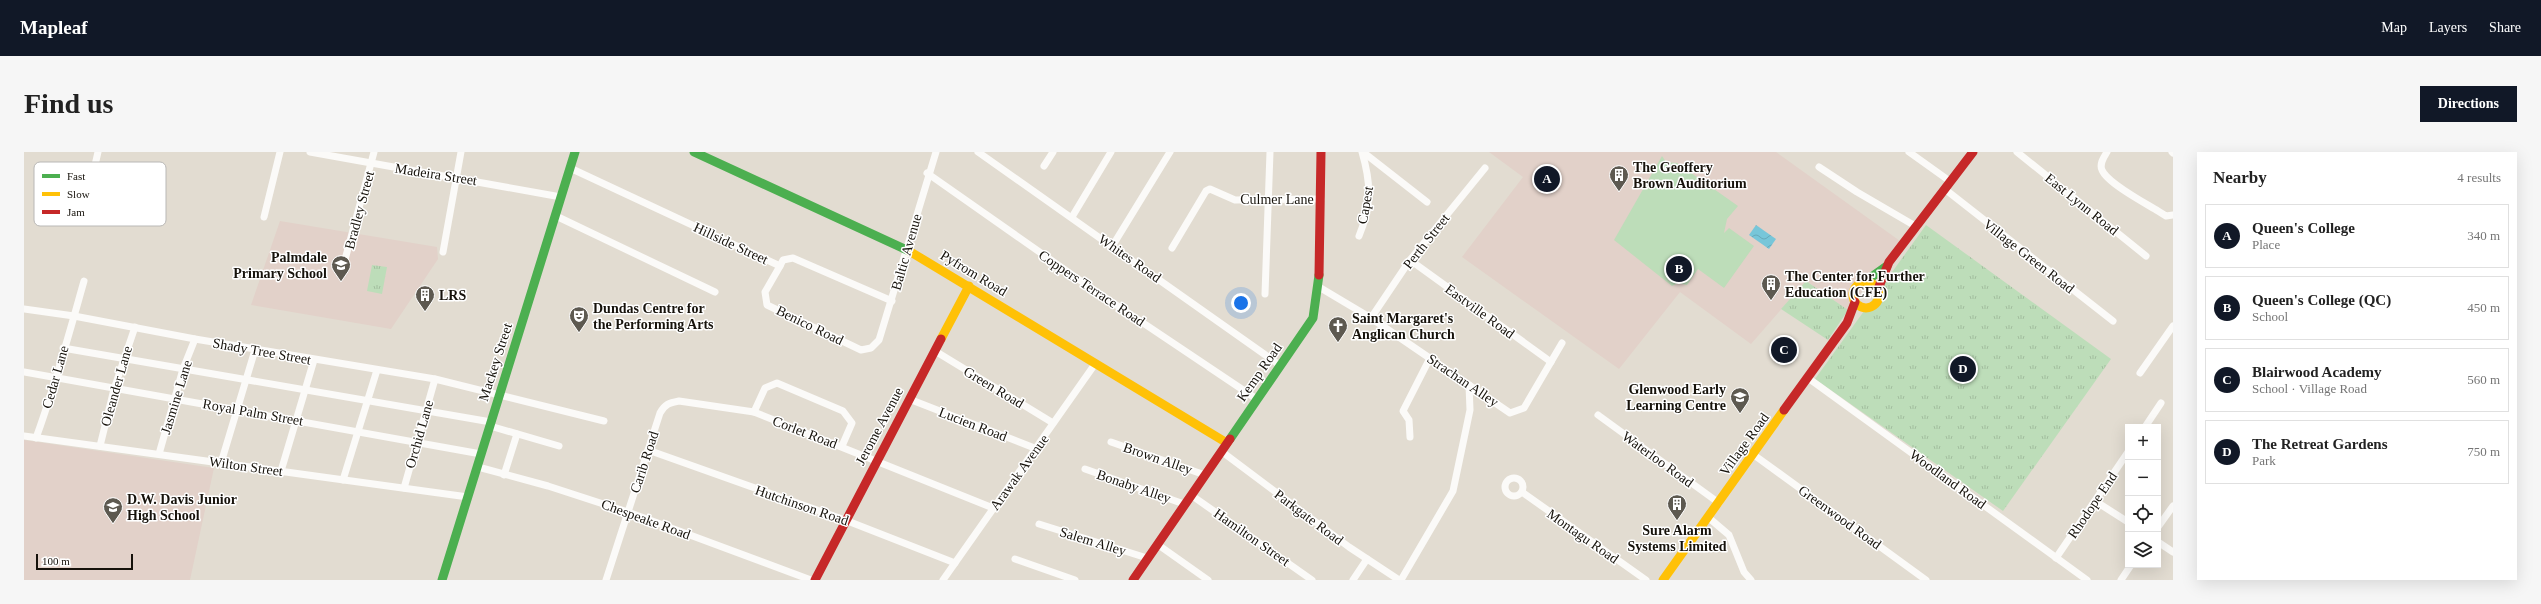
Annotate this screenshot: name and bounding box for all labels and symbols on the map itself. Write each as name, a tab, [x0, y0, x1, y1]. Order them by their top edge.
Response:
place label: The Geoffery Brown Auditorium	[1633, 160, 1747, 191]
street label: Madeira Street	[394, 161, 478, 188]
legend	[34, 162, 166, 226]
pin: A	[1534, 164, 1560, 194]
building icon: The Geoffery Brown Auditorium	[1608, 164, 1630, 192]
street label: Bradley Street	[342, 169, 377, 251]
text: Fast	[67, 170, 85, 182]
street label: East Lynn Road	[2042, 170, 2121, 238]
street label: Capest	[1355, 185, 1376, 225]
text: Slow	[67, 188, 90, 200]
street label: Culmer Lane	[1240, 192, 1314, 207]
text: Jam	[67, 206, 85, 218]
street label: Perth Street	[1400, 211, 1453, 272]
street label: Baltic Avenue	[888, 212, 925, 292]
street label: Village Green Road	[1980, 216, 2077, 297]
street label: Hillside Street	[691, 220, 771, 267]
street label: Whites Road	[1096, 231, 1164, 285]
street label: Coppers Terrace Road	[1036, 247, 1148, 330]
street label: Pyfrom Road	[938, 248, 1010, 299]
place label: Palmdale Primary School	[233, 250, 327, 281]
school or university icon: Palmdale Primary School	[330, 254, 352, 282]
pin: B	[1666, 254, 1692, 284]
place label: The Center for Further Education (CFE)	[1785, 269, 1925, 301]
building icon: The Center for Further Education (CFE)	[1760, 273, 1782, 301]
street label: Eastville Road	[1442, 281, 1517, 342]
building icon: LRS	[414, 284, 436, 312]
place label: LRS	[439, 288, 466, 303]
your location	[1231, 293, 1251, 313]
place label: Dundas Centre for the Performing Arts	[593, 301, 714, 332]
street label: Benico Road	[774, 303, 846, 348]
theatre icon: Dundas Centre for the Performing Arts	[568, 305, 590, 333]
place label: Saint Margaret's Anglican Church	[1352, 311, 1455, 342]
church icon: Saint Margaret's Anglican Church	[1327, 315, 1349, 343]
street label: Mackey Street	[476, 321, 515, 403]
street label: Shady Tree Street	[212, 335, 312, 368]
pin: C	[1771, 335, 1797, 365]
street label: Kemp Road	[1234, 340, 1285, 404]
street label: Cedar Lane	[39, 344, 72, 410]
street label: Oleander Lane	[98, 344, 135, 428]
street label: Strachan Alley	[1424, 351, 1501, 410]
pin: D	[1950, 354, 1976, 384]
street label: Jasmine Lane	[158, 358, 195, 436]
street label: Green Road	[961, 364, 1026, 411]
place label: Glenwood Early Learning Centre	[1626, 382, 1726, 413]
street label: Jerome Avenue	[853, 385, 906, 468]
school or university icon: Glenwood Early Learning Centre	[1729, 386, 1751, 414]
street label: Royal Palm Street	[201, 396, 304, 429]
street label: Orchid Lane	[403, 398, 436, 470]
street label: Lucien Road	[937, 405, 1009, 444]
street label: Village Road	[1717, 410, 1772, 478]
street label: Corlet Road	[770, 413, 839, 452]
street label: Carib Road	[627, 429, 662, 495]
street label: Waterloo Road	[1619, 429, 1696, 490]
street label: Arawak Avenue	[987, 432, 1052, 513]
street label: Brown Alley	[1121, 440, 1194, 477]
street label: Woodland Road	[1907, 447, 1989, 512]
street label: Wilton Street	[208, 454, 284, 479]
street label: Bonaby Alley	[1095, 467, 1173, 506]
street label: Rhodope End	[2065, 469, 2120, 541]
street label: Hutchinson Road	[753, 482, 850, 528]
street label: Greenwood Road	[1796, 482, 1884, 552]
street label: Parkgate Road	[1271, 487, 1346, 548]
place label: D.W. Davis Junior High School	[127, 492, 237, 523]
building icon: Sure Alarm Systems Limited	[1666, 493, 1688, 521]
school or university icon: D.W. Davis Junior High School	[102, 496, 124, 524]
street label: Chespeake Road	[599, 496, 692, 543]
street label: Hamilton Street	[1211, 506, 1293, 569]
street label: Montagu Road	[1544, 506, 1621, 567]
place label: Sure Alarm Systems Limited	[1627, 523, 1727, 554]
street label: Salem Alley	[1058, 524, 1128, 559]
scale bar	[36, 552, 133, 571]

